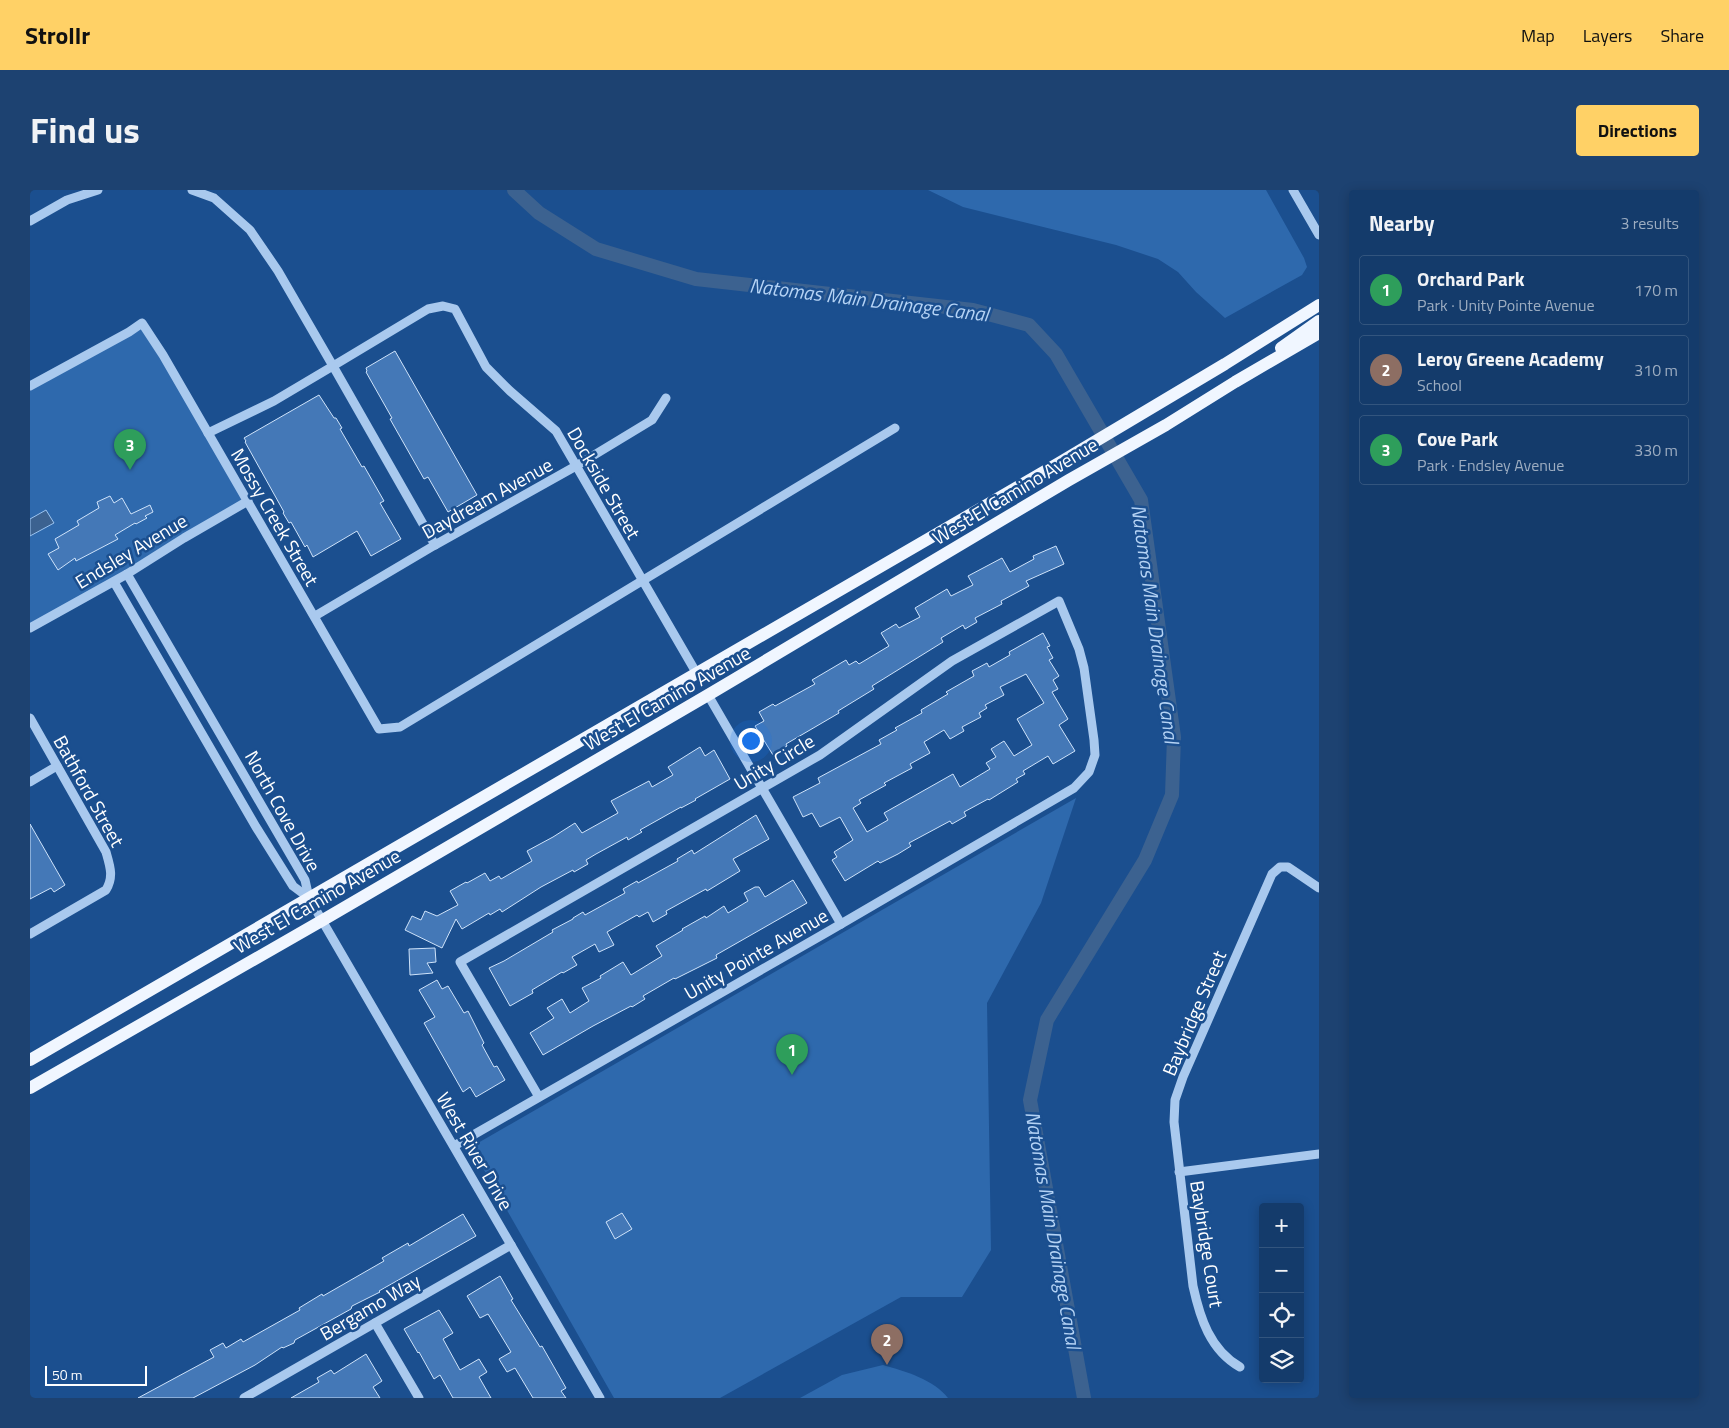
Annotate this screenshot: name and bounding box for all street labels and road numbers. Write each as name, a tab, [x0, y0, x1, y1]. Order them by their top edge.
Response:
street label: Dockside Street	[561, 421, 649, 545]
street label: West El Camino Avenue	[926, 430, 1103, 552]
street label: Mossy Creek Street	[224, 442, 327, 591]
street label: Daydream Avenue	[416, 450, 558, 546]
street label: Endsley Avenue	[69, 506, 192, 596]
street label: West El Camino Avenue	[578, 638, 756, 757]
street label: Unity Circle	[728, 726, 820, 797]
street label: Bathford Street	[47, 730, 132, 852]
street label: North Cove Drive	[238, 745, 329, 877]
street label: West El Camino Avenue	[228, 841, 406, 960]
street label: Unity Pointe Avenue	[678, 900, 833, 1007]
street label: Baybridge Street	[1154, 945, 1233, 1080]
street label: West River Drive	[430, 1086, 521, 1215]
street label: Baybridge Court	[1183, 1178, 1232, 1310]
street label: Bergamo Way	[314, 1266, 426, 1347]

